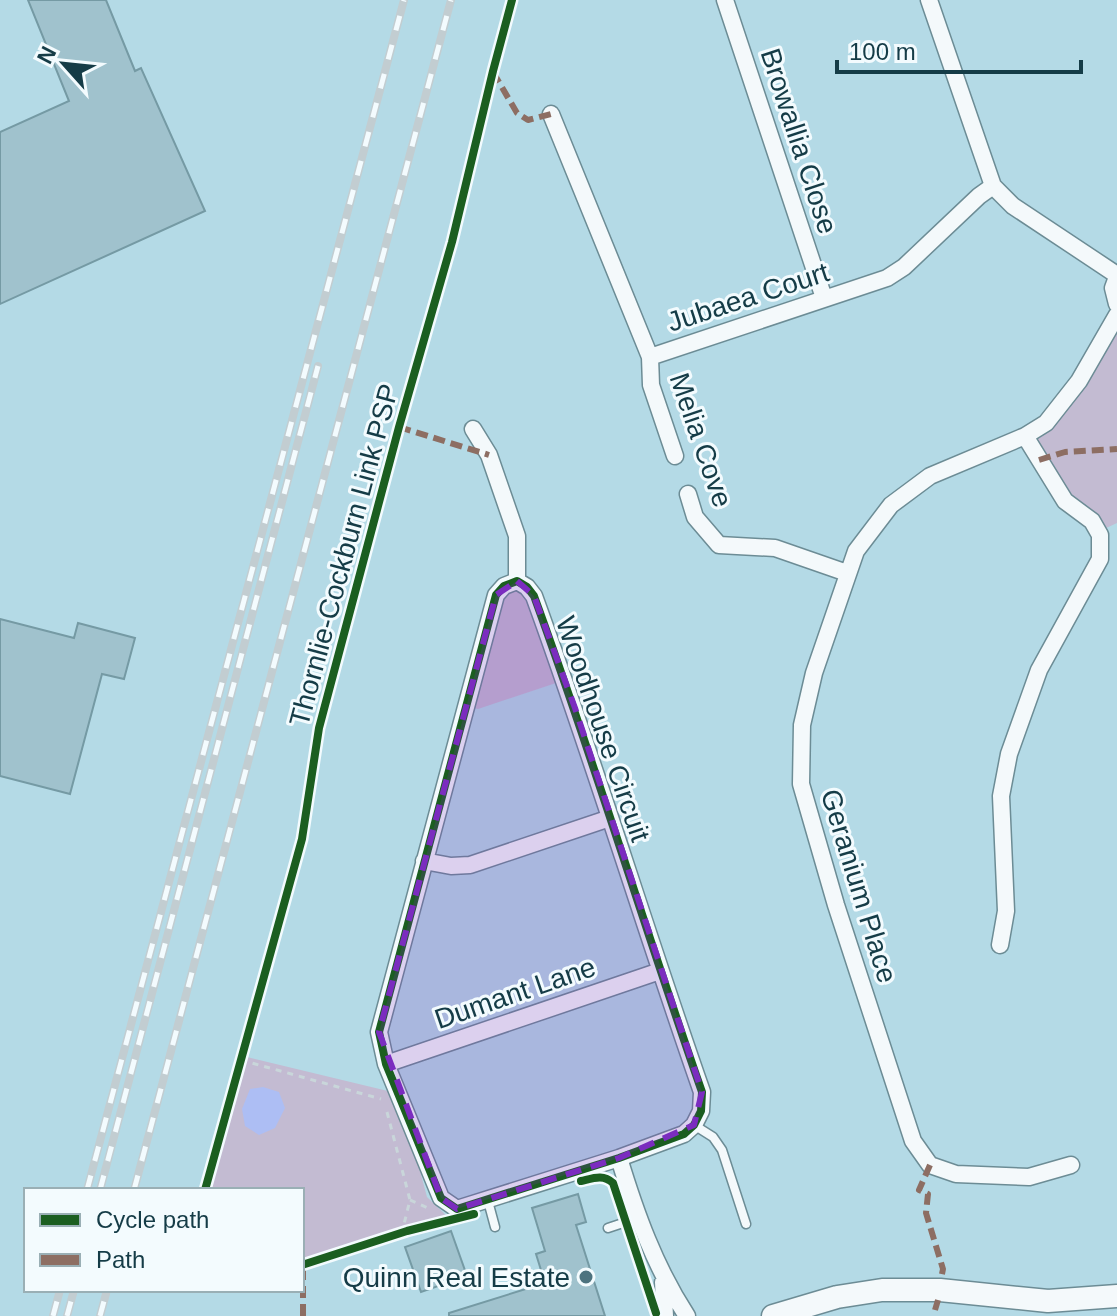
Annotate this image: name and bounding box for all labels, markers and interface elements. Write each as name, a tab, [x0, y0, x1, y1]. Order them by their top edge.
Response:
north arrow	[24, 24, 104, 104]
scale bar	[837, 24, 1081, 74]
text: 100 m	[849, 38, 916, 65]
text: N	[32, 42, 61, 68]
street label: Browallia Close	[754, 44, 844, 238]
street label: Jubaea Court	[663, 256, 833, 338]
street label: Melia Cove	[664, 369, 738, 511]
street label: Thornlie-Cockburn Link PSP	[283, 380, 405, 730]
street label: Woodhouse Circuit	[550, 612, 656, 846]
street label: Geranium Place	[815, 785, 903, 987]
street label: Dumant Lane	[430, 951, 600, 1035]
legend	[24, 1188, 304, 1292]
text: Cycle path	[96, 1206, 209, 1233]
text: Path	[96, 1246, 145, 1273]
place label: Quinn Real Estate	[343, 1262, 570, 1293]
marker: Quinn Real Estate	[577, 1268, 595, 1286]

